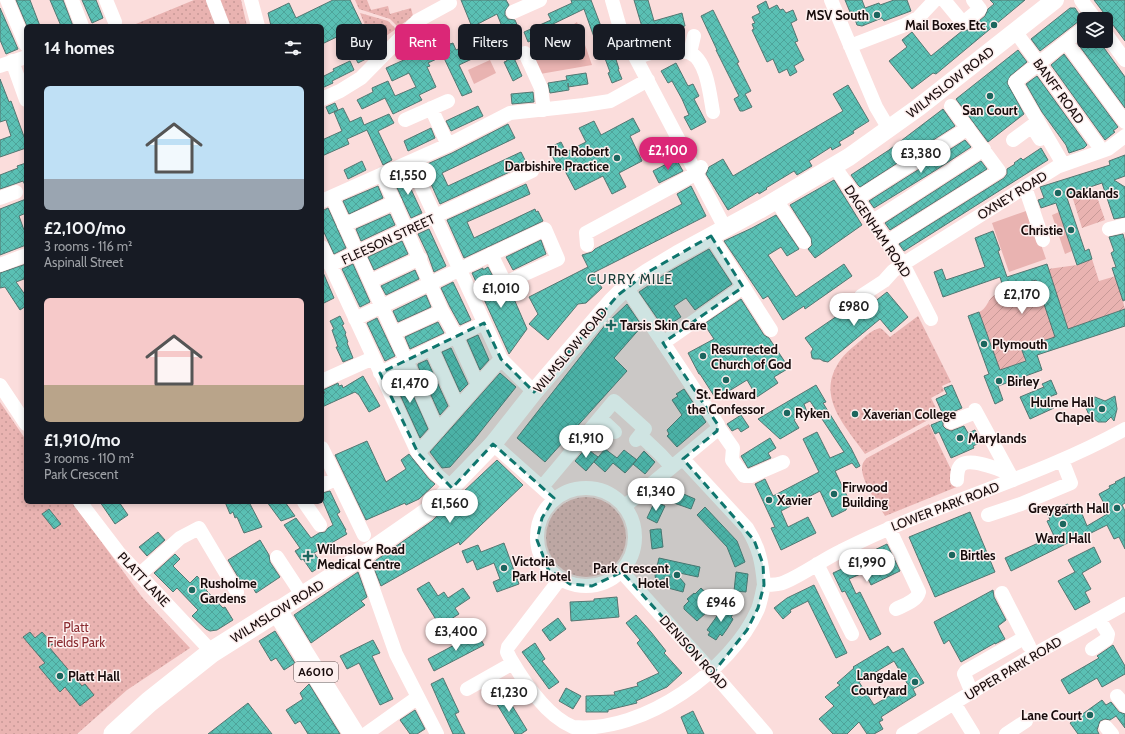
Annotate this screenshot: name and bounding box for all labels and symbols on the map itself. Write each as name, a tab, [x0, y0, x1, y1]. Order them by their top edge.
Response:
place label: MSV South	[806, 7, 869, 23]
marker: MSV South	[872, 10, 882, 20]
place label: Mail Boxes Etc	[905, 17, 986, 33]
marker: Mail Boxes Etc	[989, 20, 999, 30]
street label: WILMSLOW ROAD	[903, 43, 997, 121]
street label: BANFF ROAD	[1030, 55, 1088, 127]
marker: San Court	[985, 91, 995, 101]
place label: San Court	[962, 102, 1018, 118]
pin: £2,100	[635, 137, 701, 171]
pin: £3,380	[888, 140, 954, 174]
place label: The Robert Darbishire Practice	[504, 143, 610, 174]
marker: The Robert Darbishire Practice	[612, 153, 622, 163]
pin: £1,550	[375, 162, 441, 196]
street label: OXNEY ROAD	[974, 167, 1050, 223]
street label: DAGENHAM ROAD	[841, 182, 915, 280]
place label: Oaklands	[1066, 185, 1119, 201]
marker: Oaklands	[1053, 188, 1063, 198]
street label: FLEESON STREET	[339, 210, 437, 268]
place label: Christie	[1021, 222, 1063, 238]
marker: Christie	[1066, 225, 1076, 235]
district label: CURRY MILE	[587, 270, 673, 288]
pin: £1,010	[468, 275, 534, 309]
pin: £2,170	[989, 281, 1055, 315]
pin: £980	[830, 293, 878, 327]
street label: WILMSLOW ROAD	[530, 304, 610, 396]
place label: Tarsis Skin Care	[620, 317, 707, 333]
marker: Tarsis Skin Care	[605, 319, 617, 331]
place label: Plymouth	[992, 336, 1048, 352]
marker: Plymouth	[979, 339, 989, 349]
place label: Resurrected Church of God	[711, 341, 791, 372]
marker: Resurrected Church of God	[698, 351, 708, 361]
pin: £1,470	[377, 370, 443, 404]
place label: Birley	[1007, 373, 1039, 389]
marker: St. Edward the Confessor	[721, 375, 731, 385]
marker: Birley	[994, 376, 1004, 386]
place label: St. Edward the Confessor	[687, 386, 765, 417]
place label: Hulme Hall Chapel	[1030, 394, 1095, 425]
marker: Hulme Hall Chapel	[1097, 404, 1107, 414]
place label: Ryken	[795, 405, 830, 421]
place label: Xaverian College	[862, 406, 957, 422]
marker: Ryken	[782, 408, 792, 418]
marker: Xaverian College	[850, 409, 860, 419]
pin: £1,910	[553, 425, 619, 459]
place label: Marylands	[968, 430, 1027, 446]
marker: Marylands	[955, 433, 965, 443]
pin: £1,340	[623, 478, 689, 512]
street label: LOWER PARK ROAD	[889, 478, 1001, 534]
place label: Firwood Building	[842, 479, 888, 510]
marker: Firwood Building	[829, 489, 839, 499]
pin: £1,560	[417, 490, 483, 524]
place label: Xavier	[776, 492, 813, 508]
marker: Xavier	[764, 495, 774, 505]
place label: Greygarth Hall	[1028, 500, 1110, 516]
marker: Greygarth Hall	[1112, 503, 1122, 513]
marker: Ward Hall	[1058, 519, 1068, 529]
place label: Ward Hall	[1035, 530, 1091, 546]
place label: Wilmslow Road Medical Centre	[317, 541, 405, 572]
place label: Birtles	[960, 547, 996, 563]
street label: PLATT LANE	[115, 548, 173, 610]
pin: £1,990	[834, 549, 900, 583]
marker: Wilmslow Road Medical Centre	[302, 550, 314, 562]
marker: Birtles	[947, 550, 957, 560]
place label: Victoria Park Hotel	[512, 553, 571, 584]
place label: Park Crescent Hotel	[593, 560, 670, 591]
marker: Victoria Park Hotel	[499, 563, 509, 573]
marker: Park Crescent Hotel	[672, 570, 682, 580]
place label: Rusholme Gardens	[200, 575, 257, 606]
street label: WILMSLOW ROAD	[227, 576, 327, 646]
marker: Rusholme Gardens	[187, 585, 197, 595]
pin: £946	[697, 589, 745, 623]
street label: DENISON ROAD	[657, 612, 731, 692]
pin: £3,400	[423, 618, 489, 652]
park label: Platt Fields Park	[47, 619, 105, 650]
street label: UPPER PARK ROAD	[962, 633, 1064, 703]
road number: A6010	[294, 662, 338, 682]
place label: Langdale Courtyard	[851, 667, 907, 698]
place label: Platt Hall	[68, 668, 121, 684]
marker: Platt Hall	[55, 671, 65, 681]
marker: Langdale Courtyard	[910, 677, 920, 687]
pin: £1,230	[476, 679, 542, 713]
place label: Lane Court	[1021, 707, 1083, 723]
marker: Lane Court	[1085, 710, 1095, 720]

